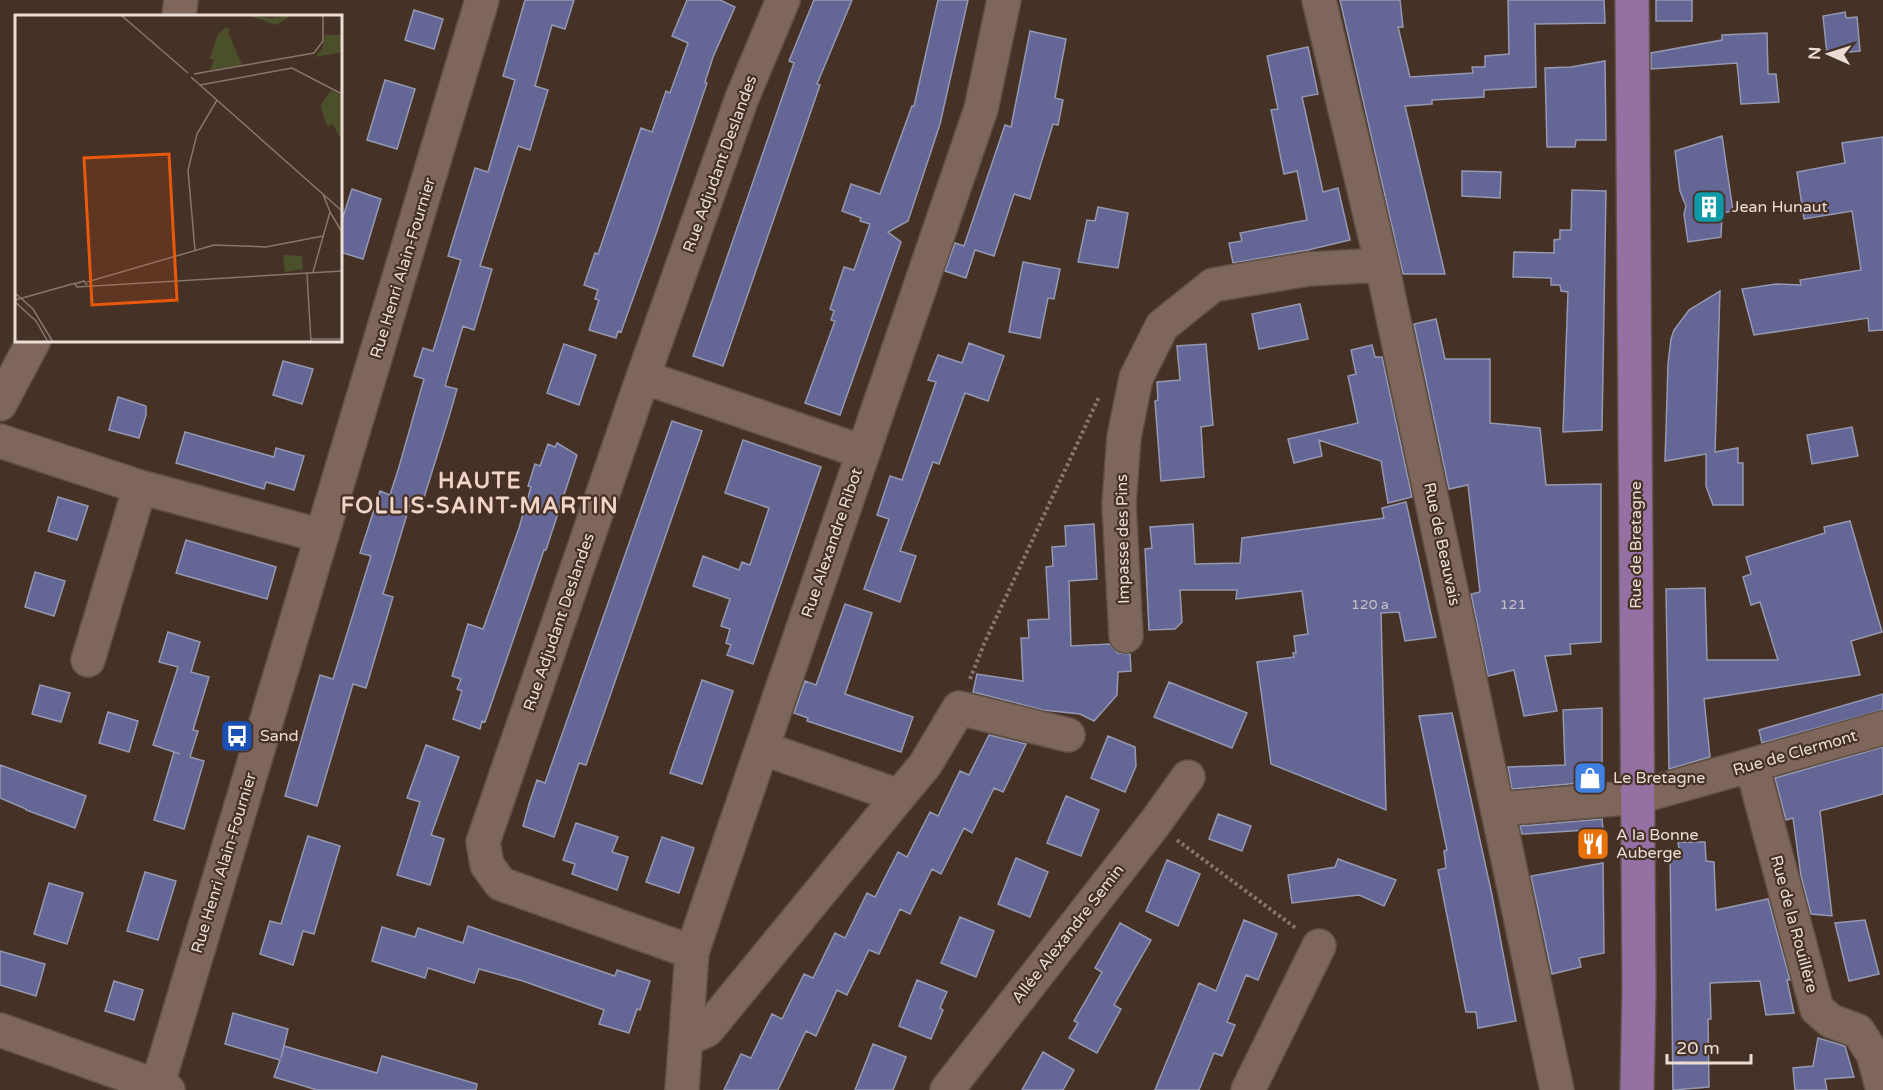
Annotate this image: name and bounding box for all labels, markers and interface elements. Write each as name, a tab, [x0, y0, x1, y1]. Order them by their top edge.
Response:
inset map	[15, 15, 342, 342]
north arrow	[1799, 24, 1859, 84]
text: N	[1805, 46, 1825, 60]
street label: Rue Adjudant Deslandes	[679, 73, 761, 255]
street label: Rue Henri Alain-Fournier	[366, 174, 440, 361]
building icon: Jean Hunaut	[1691, 189, 1727, 225]
place label: Jean Hunaut	[1732, 197, 1828, 217]
street label: Rue Alexandre Ribot	[797, 466, 867, 620]
district label: HAUTE FOLLIS-SAINT-MARTIN	[341, 468, 619, 519]
street label: Impasse des Pins	[1112, 474, 1134, 604]
street label: Rue de Beauvais	[1419, 481, 1465, 607]
street label: Rue de Bretagne	[1626, 481, 1646, 609]
street label: Rue Adjudant Deslandes	[519, 530, 599, 714]
house number: 120 a	[1351, 596, 1389, 613]
house number: 121	[1500, 596, 1526, 613]
bus stop icon: Sand	[219, 718, 255, 754]
place label: Sand	[260, 726, 299, 746]
street label: Rue de Clermont	[1731, 726, 1859, 780]
shop icon: Le Bretagne	[1572, 760, 1608, 796]
place label: Le Bretagne	[1613, 768, 1705, 788]
street label: Rue Henri Alain-Fournier	[187, 769, 261, 956]
place label: A la Bonne Auberge	[1616, 825, 1699, 863]
restaurant icon: A la Bonne Auberge	[1575, 826, 1611, 862]
street label: Rue de la Rouillère	[1766, 853, 1822, 995]
street label: Allée Alexandre Semin	[1008, 861, 1128, 1007]
scale bar	[1667, 1027, 1751, 1065]
text: 20 m	[1676, 1037, 1720, 1059]

